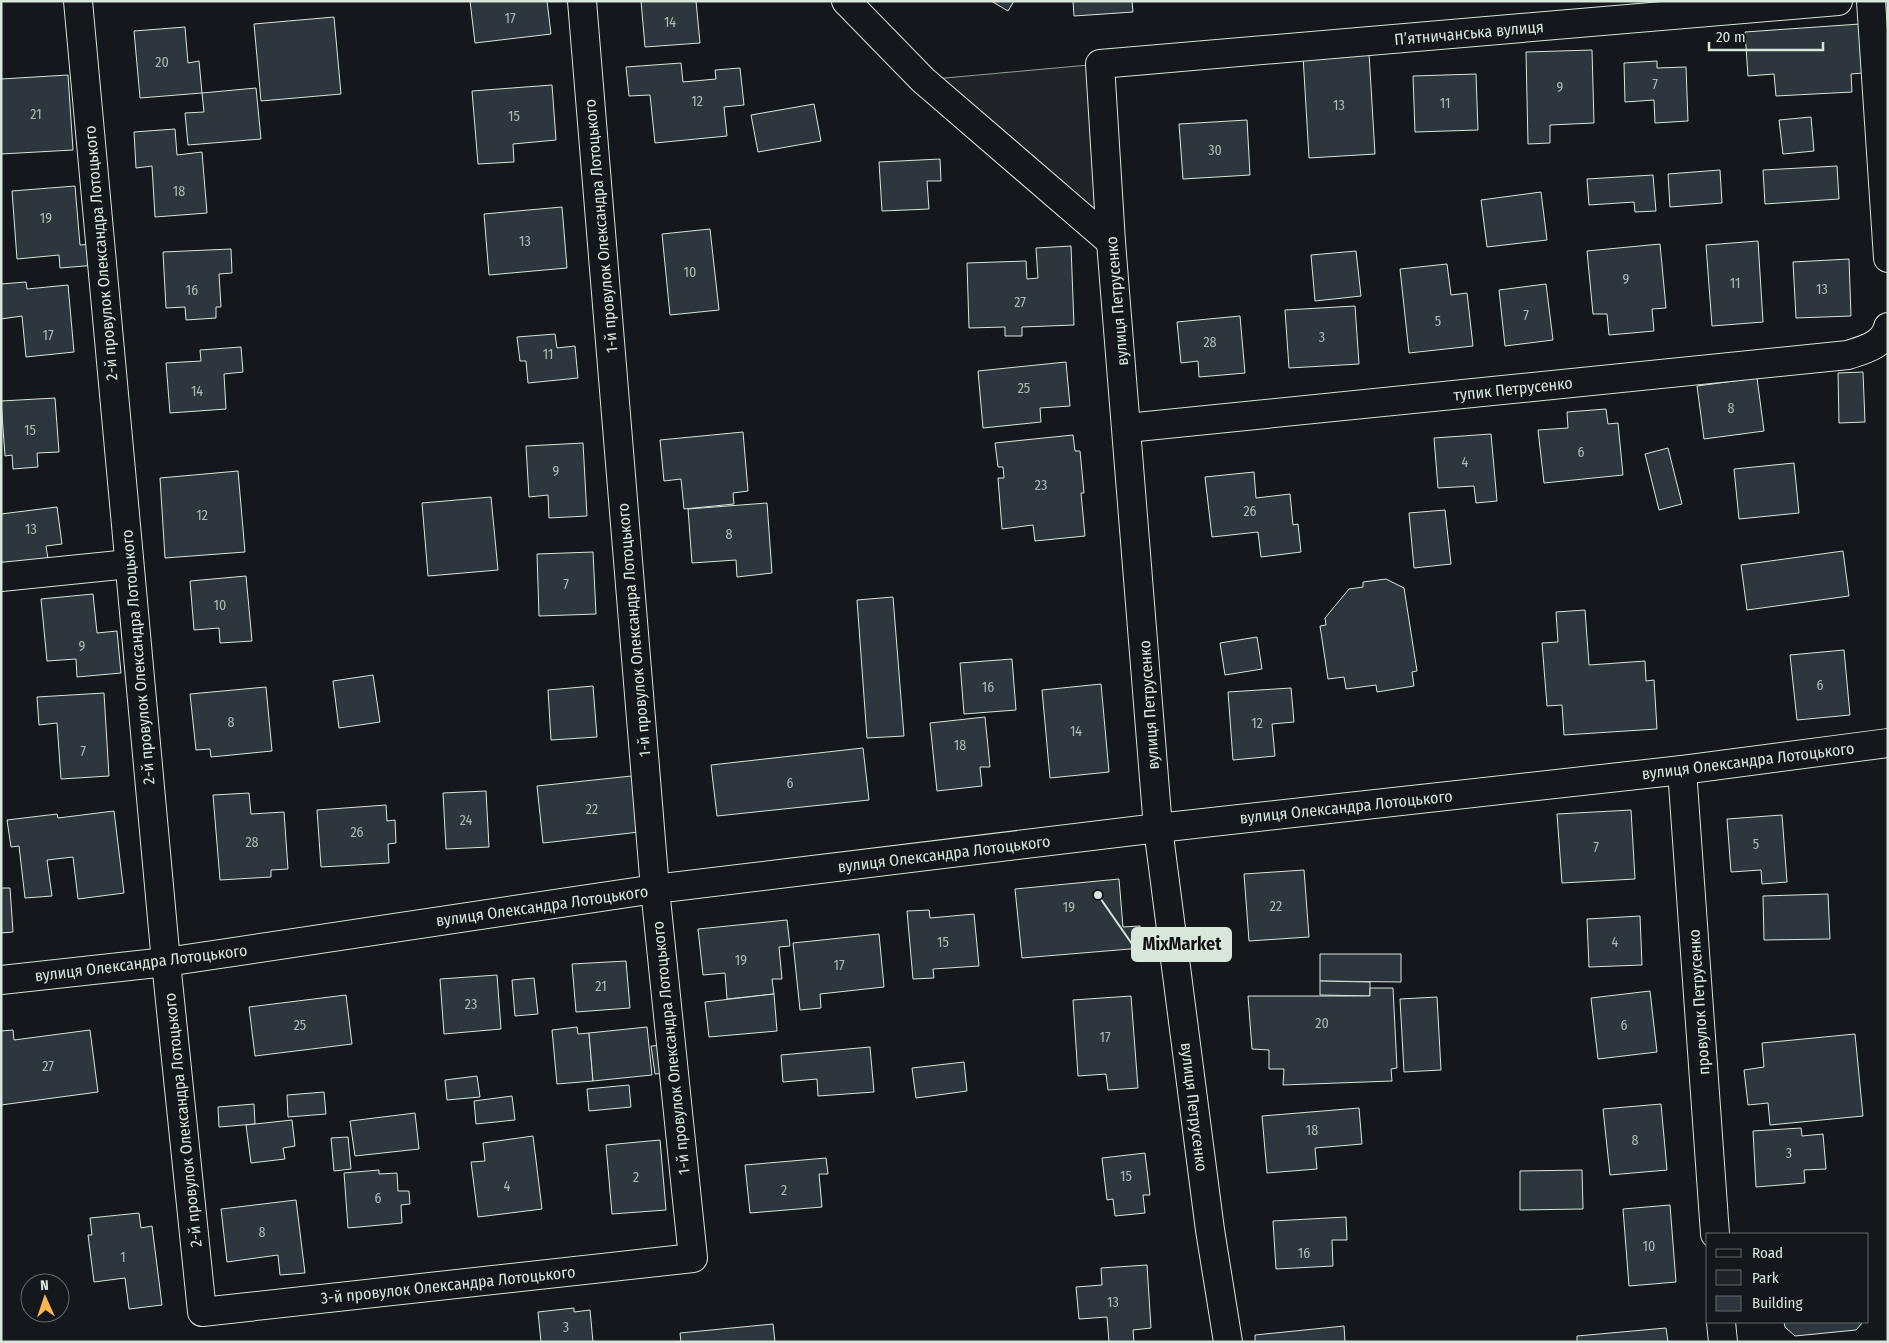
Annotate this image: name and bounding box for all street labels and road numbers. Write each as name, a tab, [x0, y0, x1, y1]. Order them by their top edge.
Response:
street label: Пʼятничанська вулиця	[1393, 17, 1545, 49]
street label: 1-й провулок Олександра Лотоцького	[580, 98, 622, 354]
street label: 2-й провулок Олександра Лотоцького	[80, 125, 122, 381]
street label: вулиця Петрусенко	[1102, 236, 1132, 366]
street label: тупик Петрусенко	[1452, 373, 1574, 405]
street label: 1-й провулок Олександра Лотоцького	[613, 502, 655, 758]
street label: 2-й провулок Олександра Лотоцького	[117, 529, 159, 785]
street label: вулиця Петрусенко	[1135, 640, 1163, 770]
street label: вулиця Олександра Лотоцького	[1641, 739, 1855, 783]
street label: вулиця Олександра Лотоцького	[1239, 786, 1453, 828]
street label: вулиця Олександра Лотоцького	[837, 832, 1051, 876]
street label: вулиця Олександра Лотоцького	[435, 882, 649, 930]
street label: 1-й провулок Олександра Лотоцького	[648, 920, 694, 1176]
street label: провулок Петрусенко	[1684, 928, 1714, 1076]
street label: вулиця Олександра Лотоцького	[34, 941, 248, 985]
street label: 2-й провулок Олександра Лотоцького	[160, 992, 206, 1248]
street label: вулиця Петрусенко	[1177, 1041, 1211, 1173]
street label: 3-й провулок Олександра Лотоцького	[320, 1262, 576, 1308]

